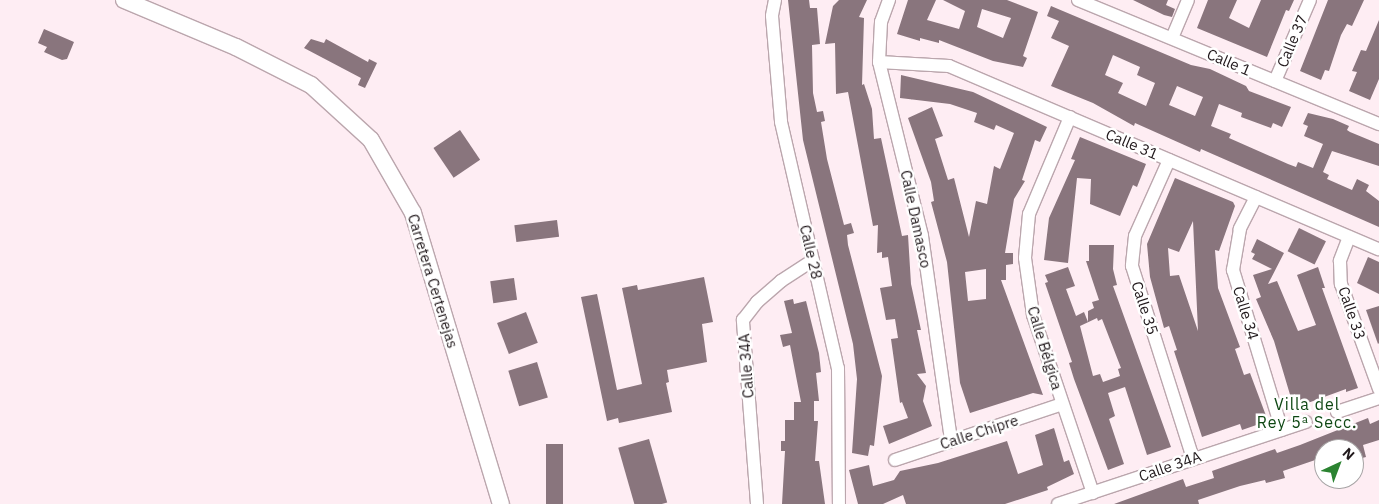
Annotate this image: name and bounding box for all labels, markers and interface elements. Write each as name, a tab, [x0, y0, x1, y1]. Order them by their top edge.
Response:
street label: Calle 37	[1273, 12, 1311, 70]
street label: Calle 1	[1204, 45, 1254, 79]
street label: Calle 31	[1103, 125, 1161, 163]
street label: Calle Damasco	[897, 168, 935, 270]
street label: Carretera Certenejas	[404, 212, 462, 350]
street label: Calle 28	[796, 223, 826, 281]
street label: Calle 35	[1128, 279, 1162, 337]
street label: Calle 34	[1229, 284, 1263, 342]
street label: Calle 33	[1335, 284, 1369, 342]
street label: Calle Bélgica	[1024, 304, 1066, 392]
street label: Calle 34A	[735, 333, 757, 399]
district label: Villa del Rey 5ª Secc.	[1263, 394, 1351, 432]
street label: Calle Chipre	[938, 411, 1020, 453]
north arrow	[1314, 439, 1364, 489]
text: N	[1339, 444, 1358, 464]
street label: Calle 34A	[1136, 447, 1204, 485]

